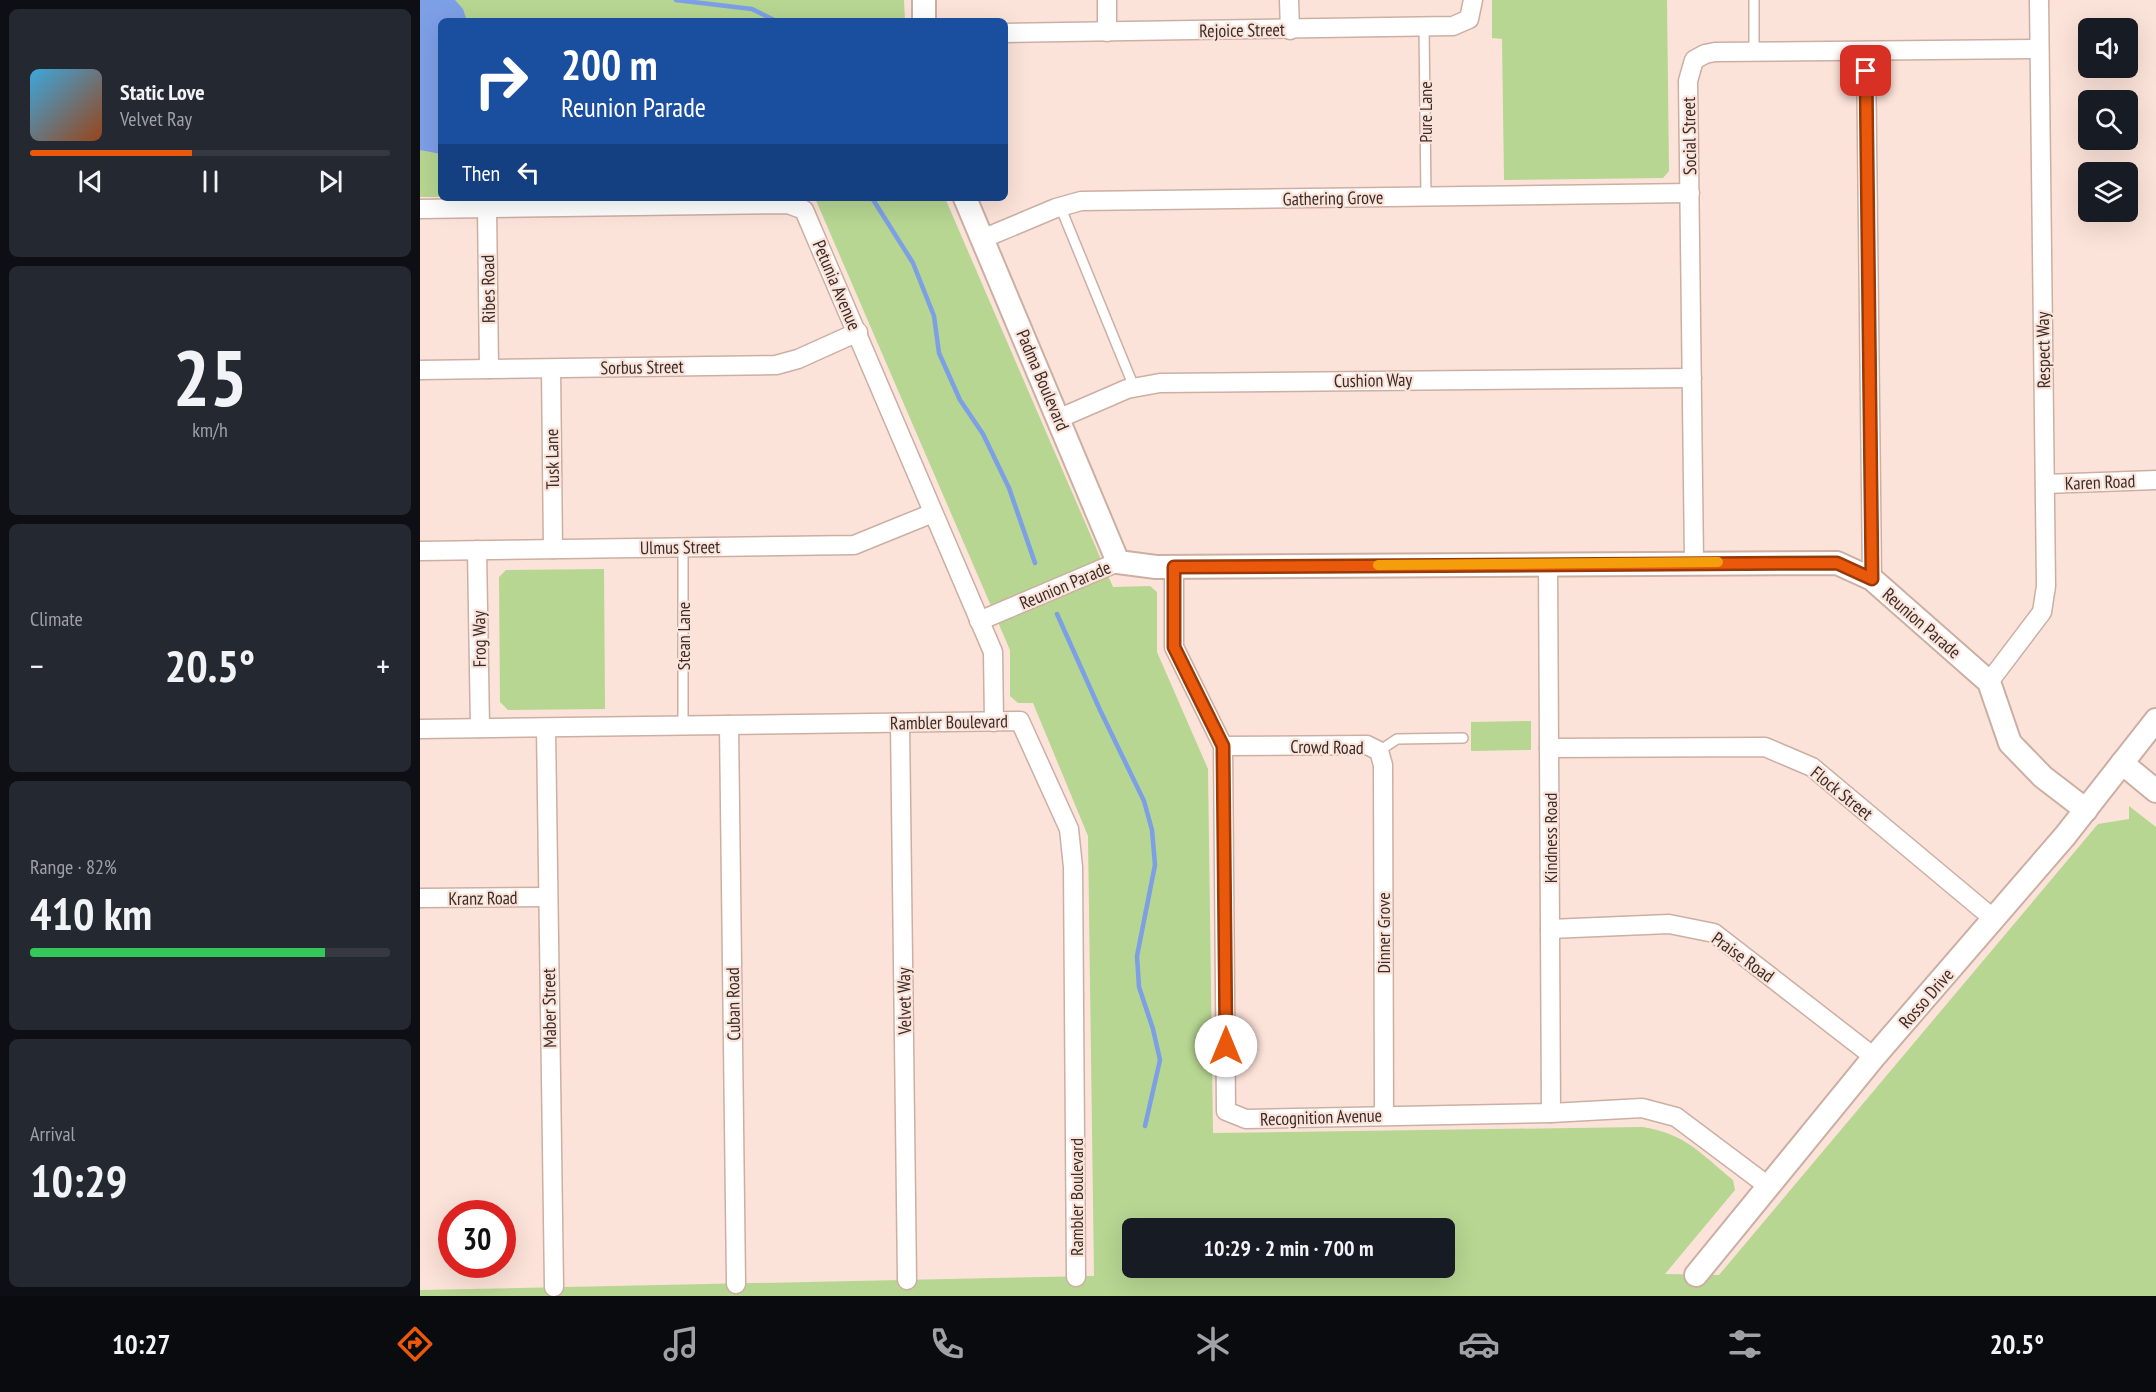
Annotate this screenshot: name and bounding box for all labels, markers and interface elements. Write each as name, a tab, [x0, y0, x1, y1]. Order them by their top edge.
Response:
street label: Rejoice Street	[1199, 18, 1285, 42]
map controls	[2078, 18, 2138, 222]
button: sound	[2078, 18, 2138, 78]
text: 200 m	[561, 37, 658, 92]
icon: right	[462, 42, 540, 120]
pin	[1840, 45, 1891, 96]
icon: arrive	[1849, 54, 1882, 87]
text: Static Love	[120, 78, 205, 106]
street label: Pure Lane	[1414, 81, 1437, 143]
text: Reunion Parade	[561, 90, 706, 124]
button: search	[2078, 90, 2138, 150]
street label: Social Street	[1677, 97, 1701, 175]
text: Velvet Ray	[120, 106, 192, 132]
icon: left	[512, 156, 545, 189]
text: Then	[462, 159, 500, 187]
button: layers	[2078, 162, 2138, 222]
icon: previous	[74, 165, 107, 198]
icon: pause	[194, 165, 227, 198]
icon: next	[314, 165, 347, 198]
street label: Gathering Grove	[1283, 186, 1383, 210]
street label: Petunia Avenue	[808, 236, 866, 334]
street label: Ribes Road	[476, 255, 500, 323]
street label: Respect Way	[2031, 311, 2055, 389]
street label: Padma Boulevard	[1011, 326, 1075, 434]
text: 25	[173, 327, 247, 428]
street label: Sorbus Street	[600, 355, 684, 379]
street label: Cushion Way	[1334, 368, 1413, 392]
text: km/h	[192, 417, 228, 443]
street label: Tusk Lane	[540, 429, 564, 489]
street label: Karen Road	[2064, 469, 2136, 495]
street label: Ulmus Street	[640, 535, 720, 559]
street label: Reunion Parade	[1016, 556, 1114, 614]
street label: Reunion Parade	[1878, 583, 1966, 663]
street label: Stean Lane	[672, 602, 695, 670]
text: Climate	[30, 606, 83, 632]
street label: Frog Way	[467, 610, 491, 668]
text: 20.5°	[165, 636, 255, 694]
text: −	[30, 644, 44, 687]
text: +	[376, 644, 390, 687]
street label: Rambler Boulevard	[890, 709, 1008, 735]
street label: Crowd Road	[1290, 735, 1364, 759]
street label: Flock Street	[1806, 761, 1878, 825]
street label: Kindness Road	[1539, 793, 1562, 883]
text: Range · 82%	[30, 854, 117, 880]
text: 410 km	[30, 884, 152, 942]
street label: Kranz Road	[448, 886, 518, 910]
street label: Dinner Grove	[1372, 892, 1395, 974]
street label: Praise Road	[1707, 927, 1779, 987]
street label: Rosso Drive	[1894, 963, 1958, 1033]
street label: Cuban Road	[721, 967, 745, 1041]
street label: Velvet Way	[892, 967, 916, 1036]
street label: Maber Street	[537, 968, 561, 1048]
position arrow	[1194, 1014, 1258, 1078]
street label: Recognition Avenue	[1260, 1103, 1382, 1131]
text: Arrival	[30, 1121, 75, 1147]
street label: Rambler Boulevard	[1065, 1138, 1088, 1256]
text: 10:29	[30, 1151, 127, 1209]
speed limit sign: 30	[438, 1200, 516, 1278]
text: 10:29 · 2 min · 700 m	[1203, 1234, 1374, 1262]
icon: directions	[394, 1323, 436, 1365]
icon: music	[660, 1323, 702, 1365]
icon: phone	[926, 1323, 968, 1365]
icon: climate	[1192, 1323, 1234, 1365]
icon: car	[1458, 1323, 1500, 1365]
icon: filters	[1724, 1323, 1766, 1365]
text: 10:27	[112, 1327, 170, 1361]
text: 20.5°	[1990, 1327, 2044, 1361]

